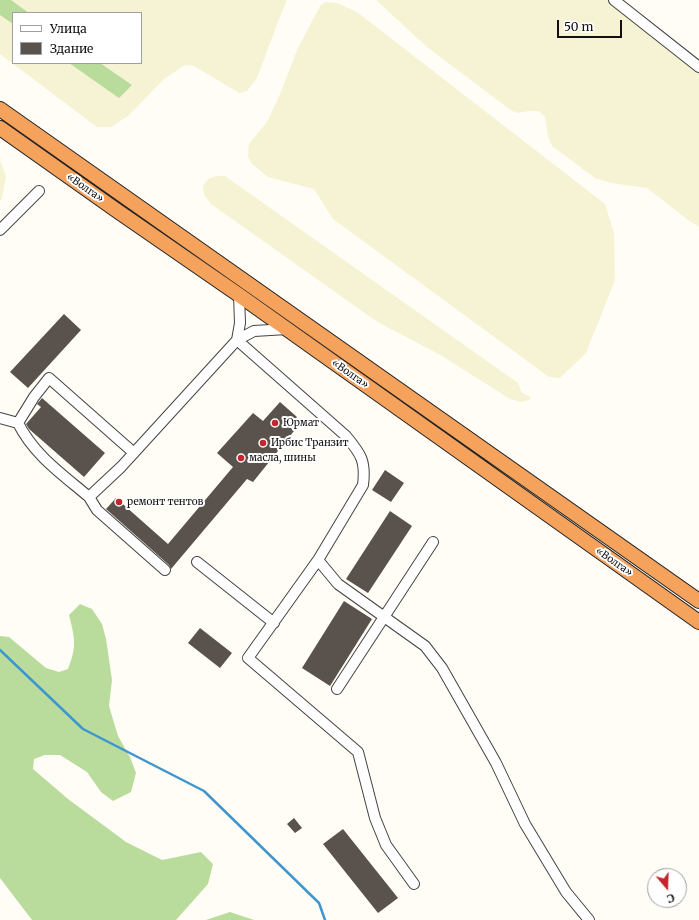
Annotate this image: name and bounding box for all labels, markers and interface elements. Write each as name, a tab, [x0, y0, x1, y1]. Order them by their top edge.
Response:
legend	[12, 12, 142, 64]
scale bar	[559, 12, 624, 38]
text: 50 m	[564, 19, 593, 34]
text: Улица	[50, 21, 87, 36]
text: Здание	[50, 41, 93, 56]
street label: «Волга»	[64, 171, 106, 205]
street label: «Волга»	[329, 357, 371, 391]
place label: Юрмат	[283, 417, 319, 429]
marker: Юрмат	[270, 418, 280, 428]
place label: Ирбис Транзит	[271, 437, 349, 449]
marker: Ирбис Транзит	[258, 438, 268, 448]
place label: масла, шины	[249, 452, 316, 464]
marker: масла, шины	[236, 453, 246, 463]
place label: ремонт тентов	[127, 496, 203, 508]
marker: ремонт тентов	[114, 497, 124, 507]
street label: «Волга»	[593, 545, 635, 579]
north arrow	[647, 868, 687, 908]
text: С	[665, 891, 676, 906]

